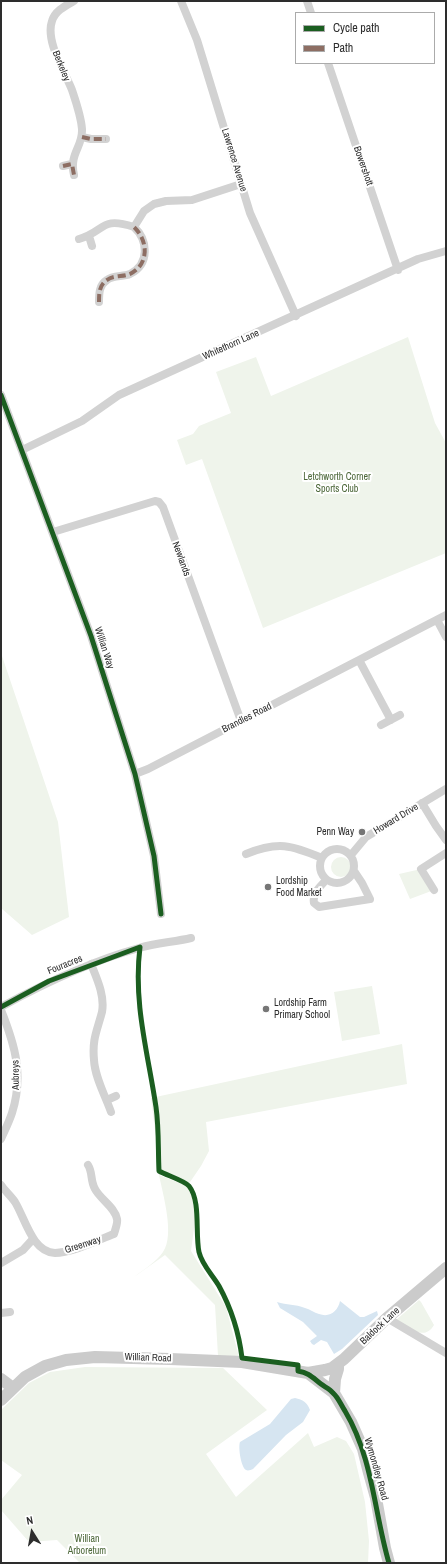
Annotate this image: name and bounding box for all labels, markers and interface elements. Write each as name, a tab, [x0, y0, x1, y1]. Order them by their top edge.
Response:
legend	[295, 12, 435, 64]
text: Cycle path	[333, 20, 380, 36]
text: Path	[333, 40, 353, 56]
street label: Berkeley	[49, 49, 73, 83]
street label: Lawrence Avenue	[219, 127, 249, 193]
street label: Bowershott	[351, 145, 375, 187]
street label: Whitethorn Lane	[201, 327, 261, 363]
park label: Letchworth Corner Sports Club	[303, 471, 371, 494]
street label: Newlands	[169, 540, 193, 578]
street label: Willian Way	[92, 625, 116, 671]
street label: Brandles Road	[220, 700, 274, 736]
street label: Howard Drive	[371, 801, 421, 837]
place label: Penn Way	[316, 826, 354, 838]
marker: Penn Way	[357, 827, 367, 837]
place label: Lordship Food Market	[276, 875, 322, 898]
marker: Lordship Food Market	[263, 882, 273, 892]
street label: Fouracres	[46, 953, 84, 977]
place label: Lordship Farm Primary School	[274, 997, 330, 1020]
marker: Lordship Farm Primary School	[261, 1004, 271, 1014]
street label: Aubreys	[10, 1060, 22, 1090]
street label: Greenway	[63, 1234, 103, 1256]
street label: Baldock Lane	[358, 1305, 402, 1347]
street label: Willian Road	[124, 1351, 172, 1365]
street label: Wymondley Road	[361, 1436, 391, 1502]
north arrow	[12, 1512, 52, 1552]
text: N	[25, 1513, 34, 1528]
park label: Willian Arboretum	[68, 1533, 106, 1556]

